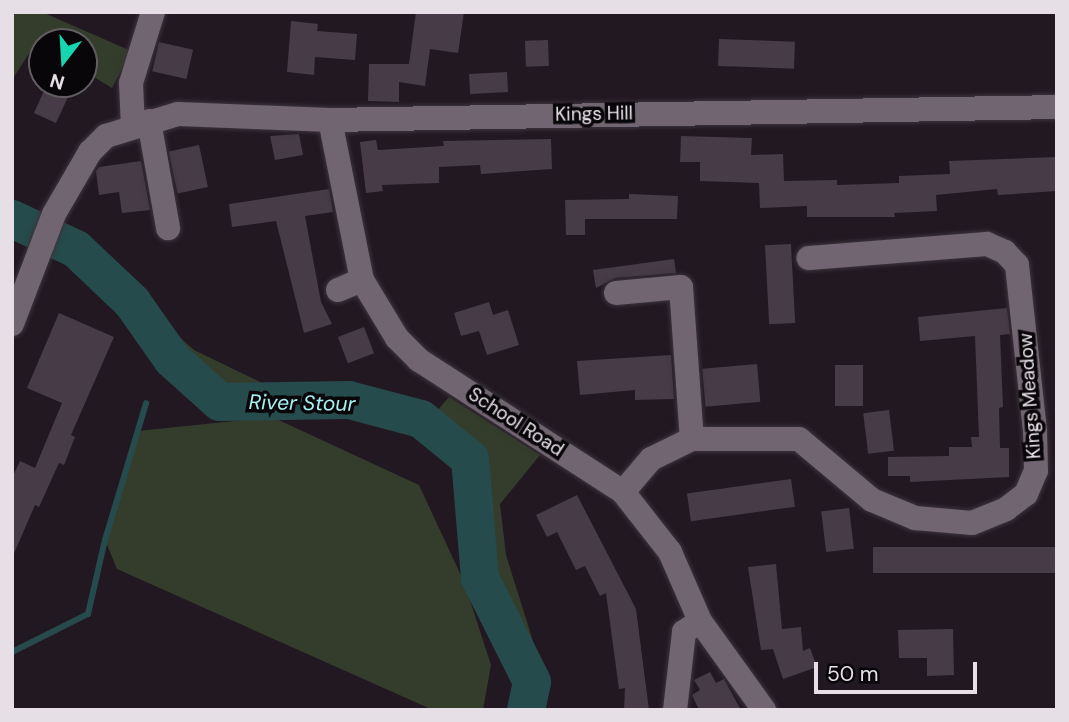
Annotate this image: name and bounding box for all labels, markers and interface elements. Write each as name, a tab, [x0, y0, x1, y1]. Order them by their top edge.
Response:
north arrow	[28, 28, 98, 98]
text: N	[47, 68, 68, 96]
street label: Kings Hill	[555, 102, 633, 126]
street label: Kings Meadow	[1014, 332, 1046, 460]
street label: School Road	[464, 383, 568, 461]
water label: River Stour	[248, 389, 356, 417]
scale bar	[817, 648, 980, 692]
text: 50 m	[827, 660, 878, 688]

